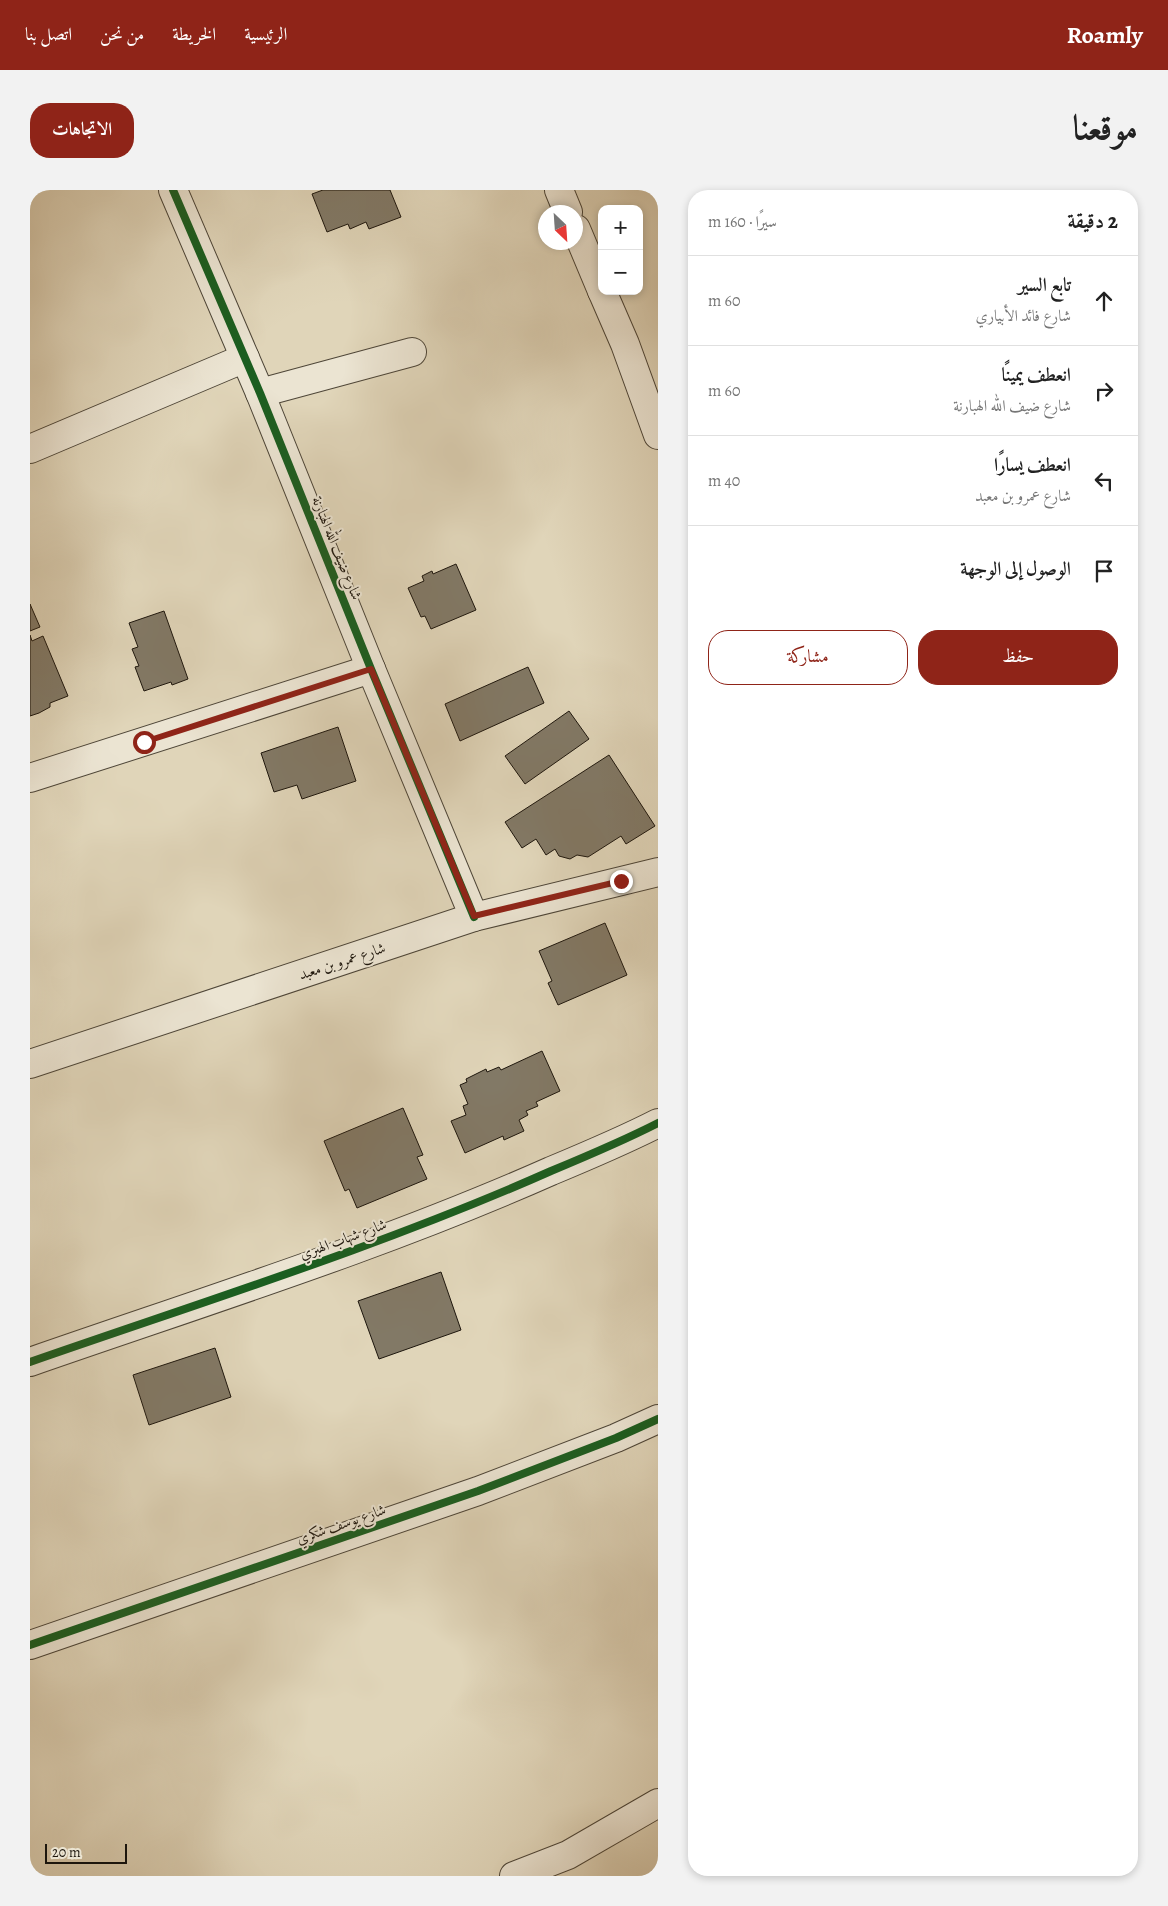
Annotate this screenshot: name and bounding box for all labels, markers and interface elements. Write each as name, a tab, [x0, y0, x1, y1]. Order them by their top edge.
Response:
text: Roamly	[1067, 19, 1143, 51]
text: اتصل بنا	[25, 22, 72, 46]
text: من نحن	[100, 22, 144, 46]
text: الخريطة	[172, 22, 216, 46]
text: الرئيسية	[244, 22, 287, 46]
button: الاتجاهات	[30, 103, 134, 158]
text: موقعنا	[1073, 103, 1138, 151]
north arrow	[538, 205, 583, 250]
map controls	[598, 205, 643, 295]
button: +	[598, 205, 643, 250]
text: 2 دقيقة	[1068, 207, 1118, 235]
text: سيرًا · 160 m	[708, 211, 777, 233]
button: −	[598, 250, 643, 295]
text: تابع السير	[1018, 272, 1071, 298]
icon: ahead	[1090, 287, 1118, 315]
text: 60 m	[708, 290, 740, 312]
text: شارع فائد الأبياري	[975, 305, 1071, 327]
text: انعطف يمينًا	[1001, 362, 1071, 388]
icon: right	[1090, 377, 1118, 405]
text: 60 m	[708, 380, 740, 402]
text: شارع ضيف الله الهبارنة	[953, 395, 1071, 417]
text: انعطف يسارًا	[994, 452, 1071, 478]
icon: left	[1090, 467, 1118, 495]
text: 40 m	[708, 470, 740, 492]
text: شارع عمرو بن معبد	[975, 485, 1071, 507]
street label: شارع ضيف الله الهبارنة	[304, 492, 369, 604]
text: الوصول إلى الوجهة	[960, 556, 1071, 582]
icon: arrive	[1090, 557, 1118, 585]
button: مشاركة	[708, 630, 908, 685]
button: حفظ	[918, 630, 1118, 685]
route start	[133, 731, 156, 754]
route end	[610, 870, 633, 893]
street label: شارع عمرو بن معبد	[296, 938, 389, 987]
street label: شارع شهاب الهبري	[297, 1214, 390, 1267]
street label: شارع يوسف شكري	[294, 1499, 389, 1552]
scale bar	[45, 1841, 128, 1864]
text: 20 m	[52, 1843, 81, 1862]

